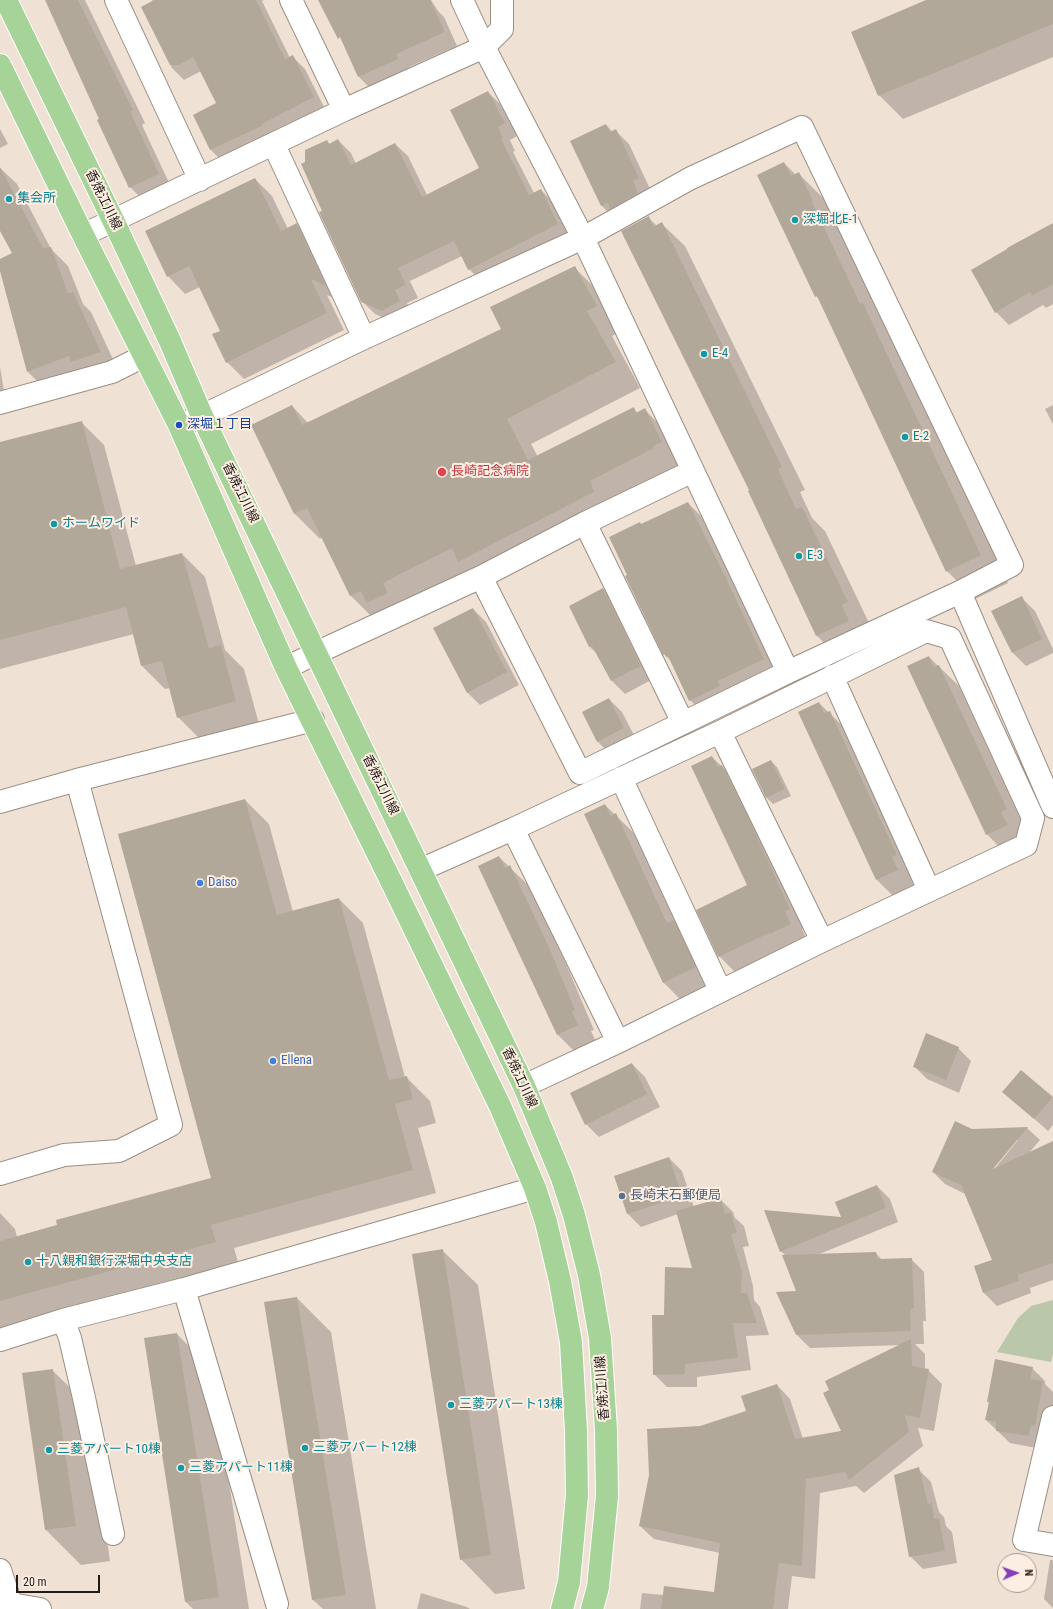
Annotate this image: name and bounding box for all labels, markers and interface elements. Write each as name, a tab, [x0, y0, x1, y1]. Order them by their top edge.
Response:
street label: 香焼江川線	[82, 167, 124, 233]
place label: 集会所	[17, 191, 56, 207]
marker: 集会所	[4, 194, 14, 204]
place label: 深堀北E-1	[803, 212, 858, 228]
marker: 深堀北E-1	[790, 215, 800, 225]
place label: E-4	[712, 346, 728, 362]
marker: E-4	[699, 349, 709, 359]
place label: 深堀１丁目	[187, 417, 252, 433]
marker: 深堀１丁目	[174, 420, 184, 430]
place label: E-2	[913, 429, 929, 445]
marker: E-2	[900, 432, 910, 442]
street label: 香焼江川線	[219, 460, 261, 526]
place label: 長崎記念病院	[451, 464, 529, 480]
marker: 長崎記念病院	[436, 466, 448, 478]
place label: ホームワイド	[62, 516, 140, 532]
marker: ホームワイド	[49, 519, 59, 529]
place label: E-3	[807, 548, 823, 564]
marker: E-3	[794, 551, 804, 561]
street label: 香焼江川線	[359, 752, 401, 818]
place label: Daiso	[208, 875, 237, 891]
marker: Daiso	[195, 878, 205, 888]
street label: 香焼江川線	[498, 1045, 540, 1111]
place label: Ellena	[281, 1053, 312, 1069]
marker: Ellena	[268, 1056, 278, 1066]
place label: 長崎末石郵便局	[630, 1188, 721, 1204]
marker: 長崎末石郵便局	[617, 1191, 627, 1201]
place label: 十八親和銀行深堀中央支店	[36, 1254, 192, 1270]
marker: 十八親和銀行深堀中央支店	[23, 1257, 33, 1267]
street label: 香焼江川線	[593, 1355, 613, 1421]
place label: 三菱アパート13棟	[459, 1397, 563, 1413]
marker: 三菱アパート13棟	[446, 1400, 456, 1410]
place label: 三菱アパート12棟	[313, 1440, 417, 1456]
place label: 三菱アパート10棟	[57, 1442, 161, 1458]
marker: 三菱アパート12棟	[300, 1443, 310, 1453]
marker: 三菱アパート10棟	[44, 1445, 54, 1455]
place label: 三菱アパート11棟	[189, 1460, 293, 1476]
marker: 三菱アパート11棟	[176, 1463, 186, 1473]
north arrow	[997, 1553, 1037, 1593]
scale bar	[18, 1567, 102, 1593]
text: N	[1022, 1569, 1035, 1576]
text: 20 m	[23, 1575, 47, 1589]

